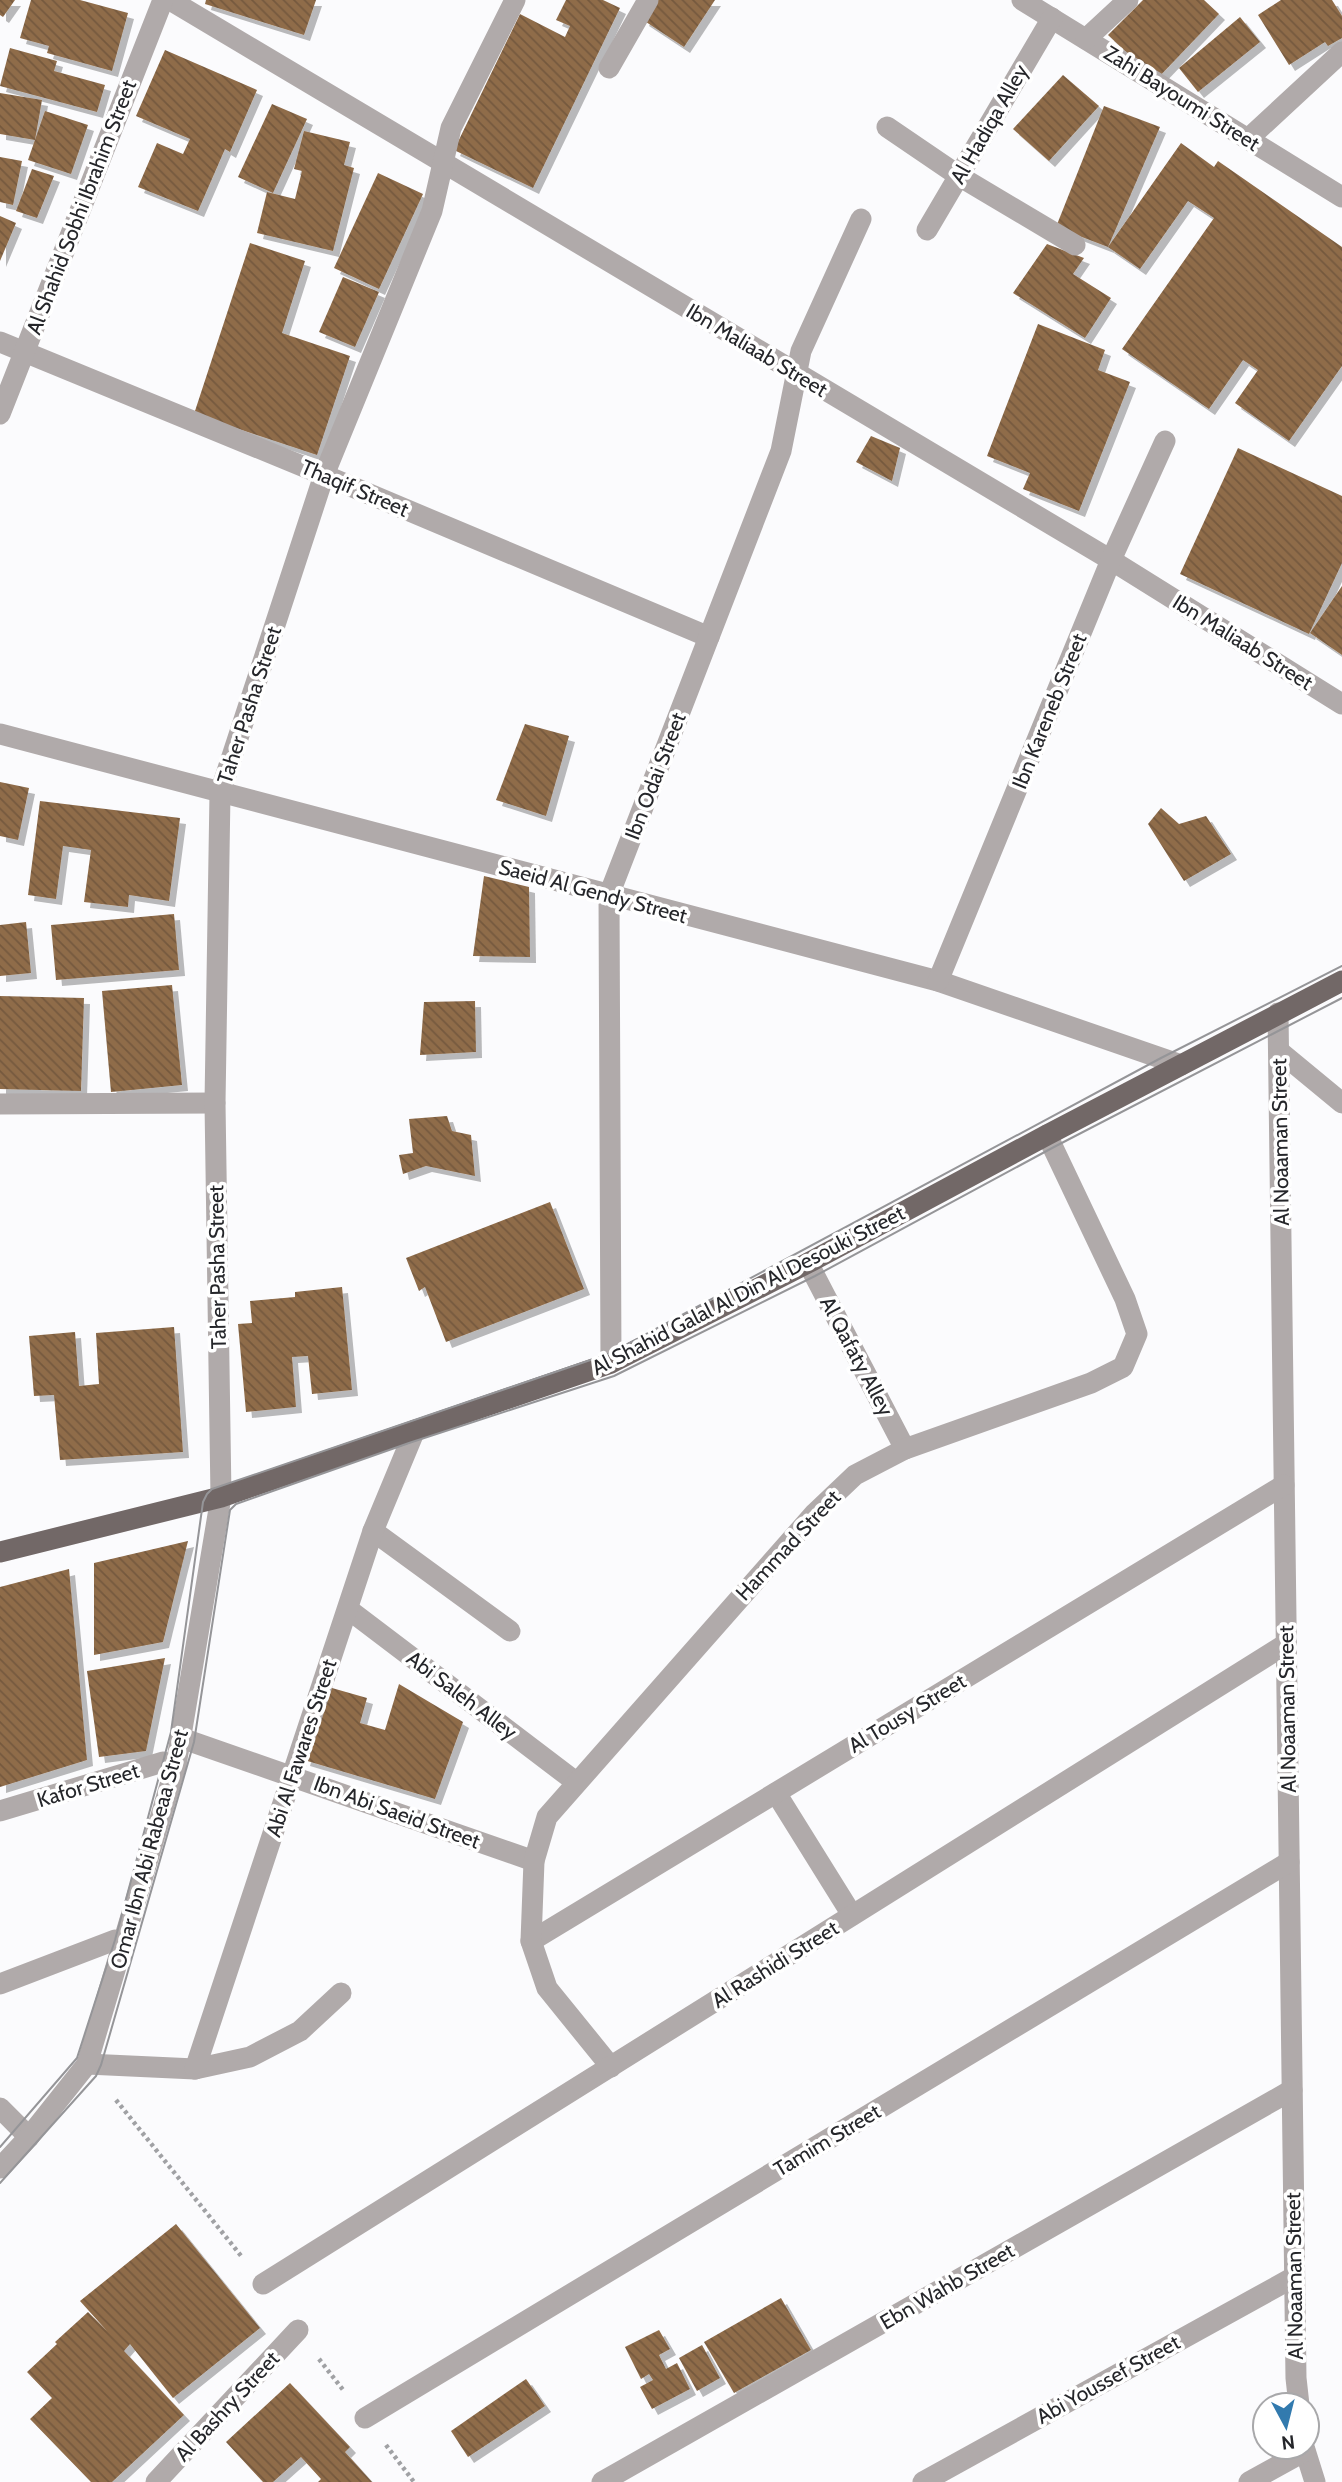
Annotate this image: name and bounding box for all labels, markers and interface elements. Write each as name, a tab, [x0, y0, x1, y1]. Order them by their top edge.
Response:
street label: Zahi Bayoumi Street	[1100, 40, 1264, 156]
street label: Al Hadiqa Alley	[945, 60, 1033, 188]
street label: Al Shahid Sobhi Ibrahim Street	[21, 76, 141, 338]
street label: Ibn Maliaab Street	[682, 298, 832, 402]
street label: Thaqif Street	[297, 454, 413, 522]
street label: Ibn Maliaab Street	[1168, 589, 1318, 695]
street label: Taher Pasha Street	[212, 623, 286, 787]
street label: Ibn Kareneb Street	[1006, 630, 1092, 792]
street label: Ibn Odai Street	[619, 709, 691, 843]
street label: Saeid Al Gendy Street	[496, 854, 690, 928]
street label: Al Noaaman Street	[1266, 1058, 1294, 1226]
street label: Taher Pasha Street	[203, 1185, 231, 1349]
street label: Al Shahid Galal Al Din Al Desouki Street	[587, 1200, 909, 1380]
street label: Al Qafaty Alley	[815, 1292, 899, 1420]
street label: Hammad Street	[730, 1485, 846, 1605]
street label: Al Noaaman Street	[1273, 1625, 1301, 1793]
street label: Abi Saleh Alley	[402, 1645, 522, 1745]
street label: Abi Al Fawares Street	[260, 1656, 342, 1840]
street label: Al Tousy Street	[844, 1668, 970, 1758]
street label: Omar Ibn Abi Rabeaa Street	[105, 1727, 193, 1971]
street label: Kafor Street	[34, 1758, 142, 1812]
street label: Ibn Abi Saeid Street	[311, 1770, 483, 1854]
street label: Al Rashidi Street	[707, 1915, 843, 2013]
street label: Tamim Street	[769, 2098, 885, 2182]
street label: Al Noaaman Street	[1280, 2192, 1308, 2360]
street label: Ebn Wahb Street	[876, 2238, 1018, 2334]
street label: Abi Youssef Street	[1032, 2329, 1184, 2429]
street label: Al Bashry Street	[170, 2346, 284, 2466]
north arrow	[1251, 2391, 1321, 2461]
text: N	[1280, 2430, 1296, 2455]

